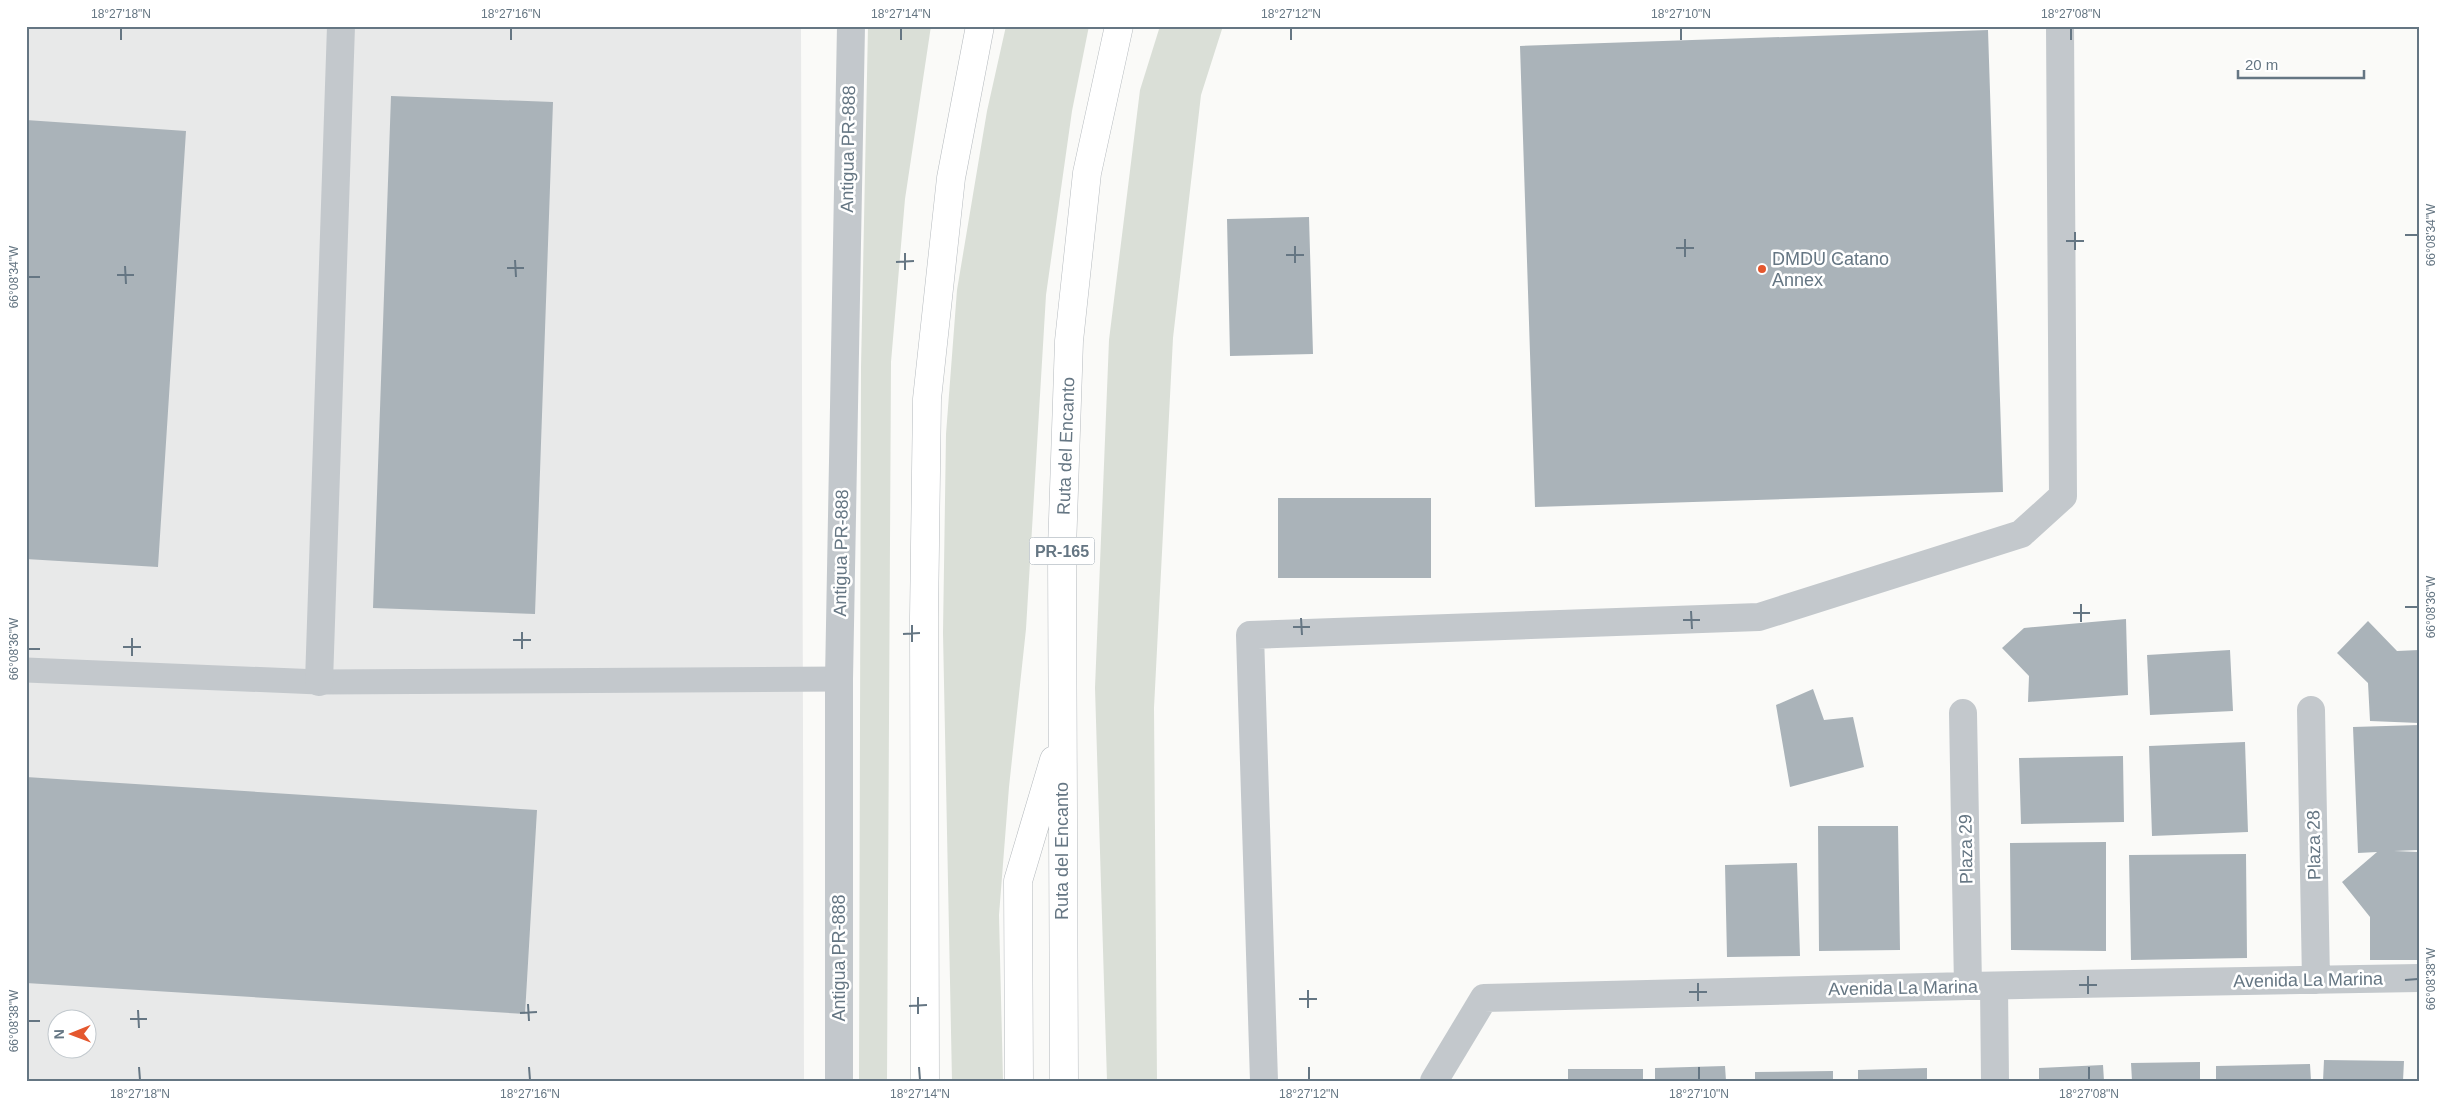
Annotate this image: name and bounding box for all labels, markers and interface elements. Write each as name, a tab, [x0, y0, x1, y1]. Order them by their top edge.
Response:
text: 18°27'18"N	[91, 7, 151, 21]
text: 18°27'16"N	[481, 7, 541, 21]
text: 18°27'14"N	[871, 7, 931, 21]
text: 18°27'12"N	[1261, 7, 1321, 21]
text: 18°27'10"N	[1651, 7, 1711, 21]
text: 18°27'08"N	[2041, 7, 2101, 21]
scale bar	[2238, 48, 2364, 80]
text: 20 m	[2245, 56, 2278, 73]
street label: Antigua PR-888	[837, 85, 859, 213]
text: 66°08'34"W	[2424, 203, 2438, 266]
text: 66°08'34"W	[7, 245, 21, 308]
place label: DMDU Catano Annex	[1772, 249, 1889, 290]
marker: DMDU Catano Annex	[1756, 263, 1768, 275]
street label: Ruta del Encanto	[1054, 377, 1078, 515]
street label: Antigua PR-888	[830, 489, 852, 617]
road number: PR-165	[1030, 538, 1094, 564]
text: 66°08'36"W	[2424, 575, 2438, 638]
text: 66°08'36"W	[7, 617, 21, 680]
street label: Ruta del Encanto	[1052, 782, 1072, 920]
street label: Plaza 28	[2303, 810, 2325, 880]
street label: Plaza 29	[1955, 814, 1977, 884]
street label: Antigua PR-888	[829, 894, 849, 1022]
text: 66°08'38"W	[2424, 947, 2438, 1010]
street label: Avenida La Marina	[2233, 969, 2384, 991]
street label: Avenida La Marina	[1828, 977, 1979, 999]
text: 66°08'38"W	[7, 989, 21, 1052]
north arrow	[48, 1010, 98, 1060]
text: N	[51, 1029, 67, 1039]
text: 18°27'18"N	[110, 1087, 170, 1101]
text: 18°27'16"N	[500, 1087, 560, 1101]
text: 18°27'14"N	[890, 1087, 950, 1101]
text: 18°27'12"N	[1279, 1087, 1339, 1101]
text: 18°27'10"N	[1669, 1087, 1729, 1101]
text: 18°27'08"N	[2059, 1087, 2119, 1101]

